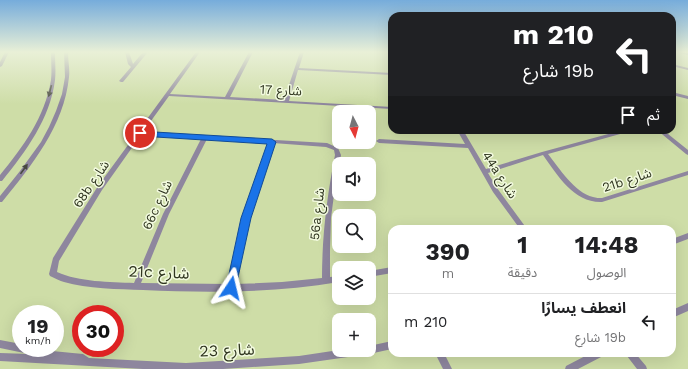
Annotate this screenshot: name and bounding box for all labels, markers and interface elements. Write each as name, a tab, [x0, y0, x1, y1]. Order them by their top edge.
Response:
text: 210 m	[513, 18, 594, 51]
icon: left	[608, 28, 660, 80]
text: 19b شارع	[523, 60, 594, 81]
street label: شارع 17	[259, 81, 302, 102]
one-way arrow	[47, 85, 53, 97]
icon: arrive	[617, 104, 639, 126]
north arrow	[332, 105, 376, 149]
map controls	[332, 105, 376, 357]
text: ثم	[647, 106, 660, 124]
pin	[123, 116, 157, 150]
icon: arrive	[129, 122, 151, 144]
street label: 44a شارع	[477, 149, 521, 203]
street label: 68b شارع	[70, 157, 115, 212]
button: sound	[332, 157, 376, 201]
one-way arrow	[20, 164, 28, 175]
street label: 21b شارع	[601, 165, 654, 198]
street label: 66c شارع	[139, 178, 178, 233]
street label: 56a شارع	[307, 187, 330, 241]
button: search	[332, 209, 376, 253]
text: 1	[517, 231, 528, 259]
text: 14:48	[575, 231, 638, 259]
text: 390	[426, 238, 470, 266]
street label: 21c شارع	[128, 261, 190, 286]
button: layers	[332, 261, 376, 305]
text: دقيقة	[508, 265, 537, 280]
text: الوصول	[587, 265, 626, 280]
text: m	[442, 266, 454, 281]
position arrow	[210, 267, 252, 309]
text: انعطف يسارًا	[541, 299, 626, 317]
speed limit sign: 30	[72, 305, 124, 357]
icon: left	[638, 311, 660, 333]
button: +	[332, 313, 376, 357]
text: 210 m	[404, 313, 447, 331]
text: 19	[28, 314, 48, 338]
text: 19b شارع	[575, 330, 626, 345]
text: km/h	[25, 335, 51, 346]
street label: شارع 23	[199, 340, 255, 363]

